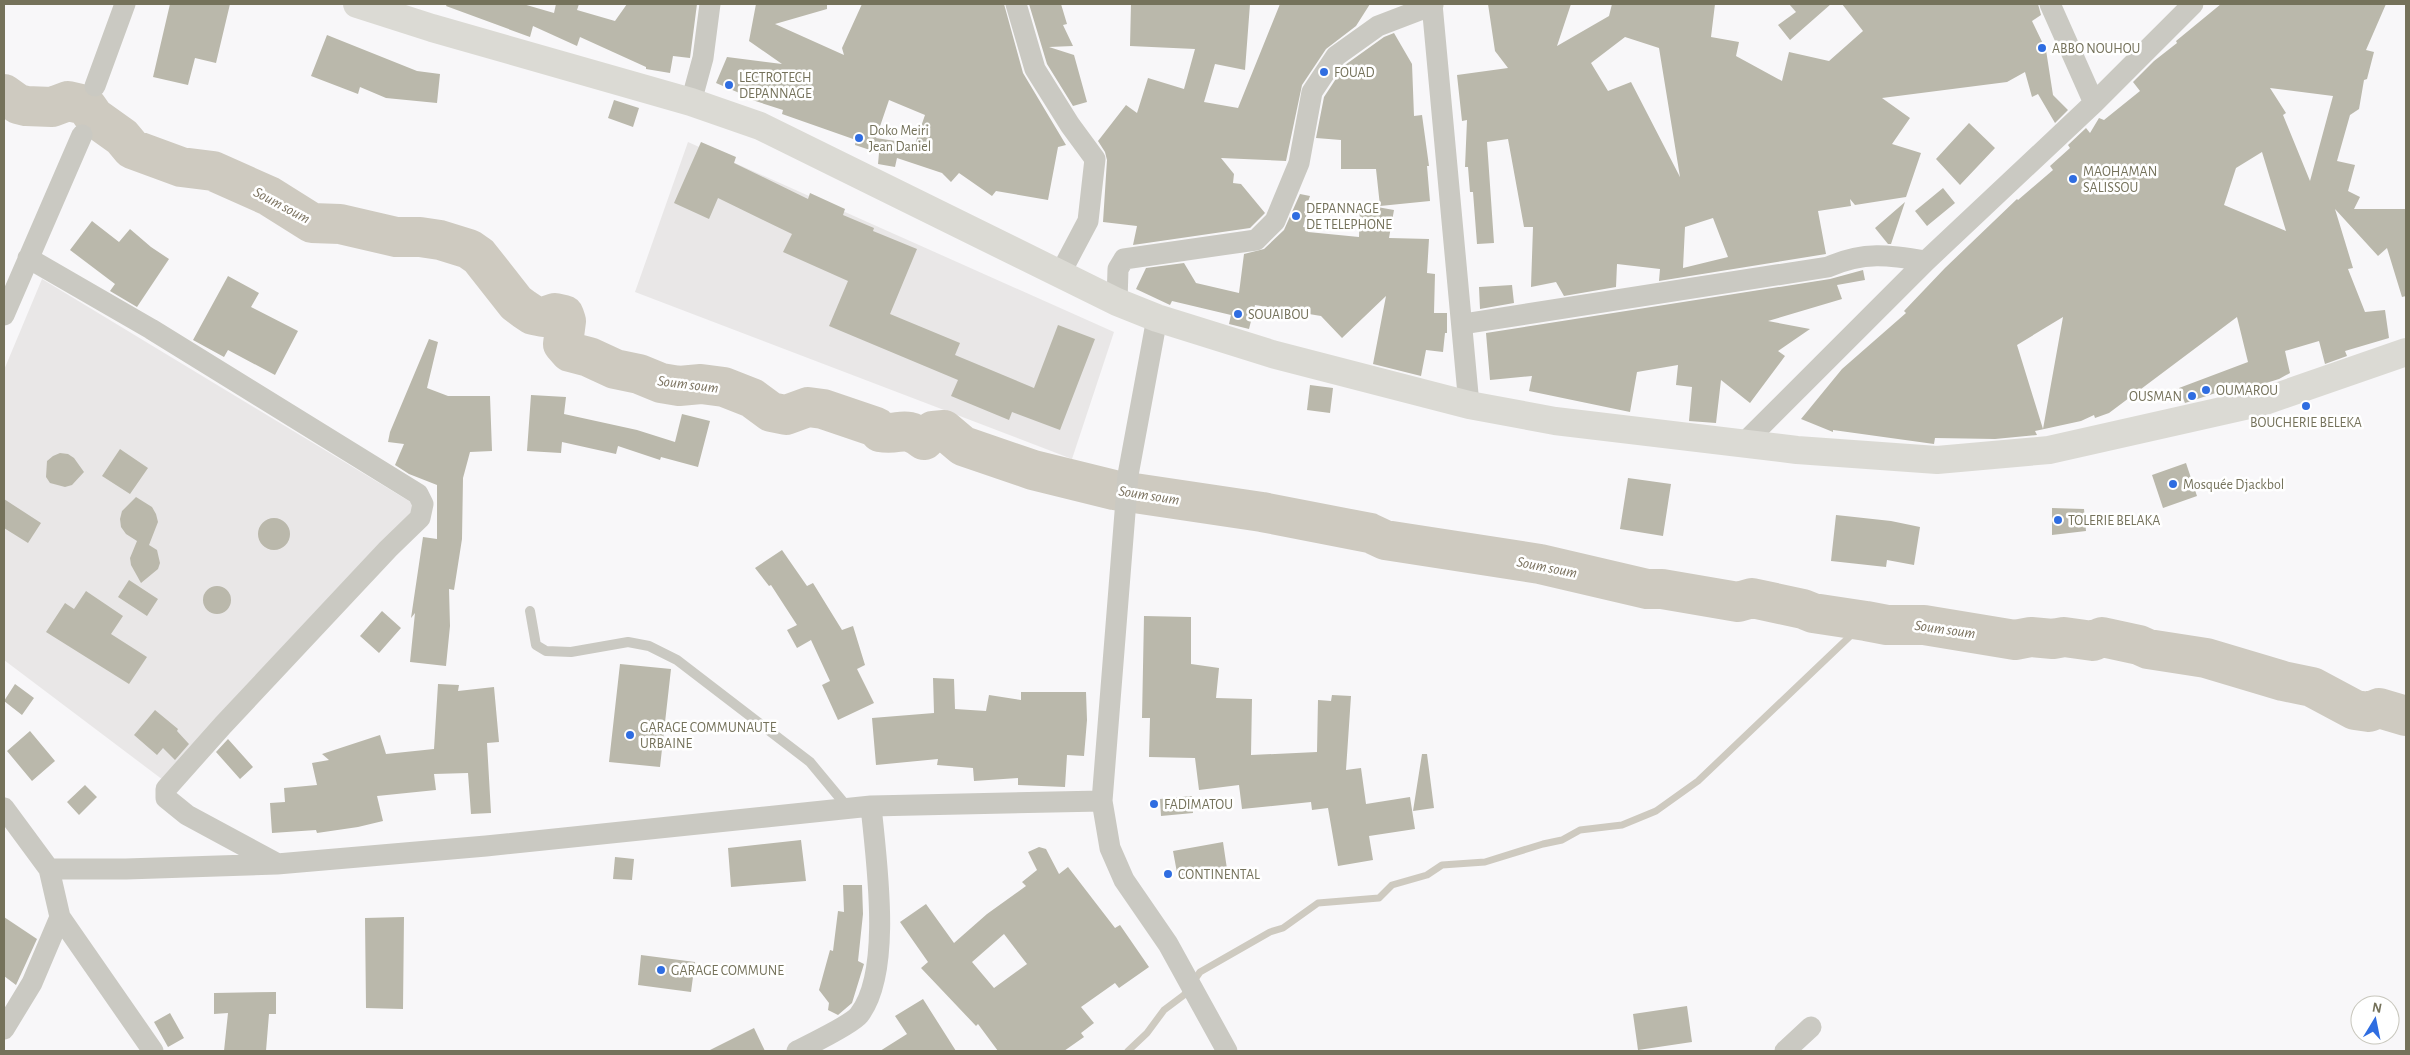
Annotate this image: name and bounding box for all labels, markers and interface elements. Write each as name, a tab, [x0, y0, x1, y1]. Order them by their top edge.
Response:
marker: ABBO NOUHOU	[2036, 42, 2048, 54]
place label: ABBO NOUHOU	[2052, 42, 2140, 56]
marker: FOUAD	[1318, 66, 1330, 78]
place label: FOUAD	[1334, 66, 1375, 80]
place label: LECTROTECH DEPANNAGE	[739, 71, 812, 101]
marker: LECTROTECH DEPANNAGE	[723, 79, 735, 91]
place label: Doko Meiri Jean Daniel	[869, 124, 931, 154]
marker: Doko Meiri Jean Daniel	[853, 132, 865, 144]
place label: MAOHAMAN SALISSOU	[2083, 165, 2157, 195]
marker: MAOHAMAN SALISSOU	[2067, 173, 2079, 185]
water label: Soum soum	[251, 184, 312, 226]
place label: DEPANNAGE DE TELEPHONE	[1306, 202, 1392, 232]
marker: DEPANNAGE DE TELEPHONE	[1290, 210, 1302, 222]
marker: SOUAIBOU	[1232, 308, 1244, 320]
place label: SOUAIBOU	[1248, 308, 1309, 322]
water label: Soum soum	[657, 373, 719, 396]
marker: OUMAROU	[2200, 384, 2212, 396]
place label: OUMAROU	[2216, 384, 2278, 398]
place label: OUSMAN	[2129, 390, 2182, 404]
marker: OUSMAN	[2186, 390, 2198, 402]
marker: BOUCHERIE BELEKA	[2300, 400, 2312, 412]
place label: BOUCHERIE BELEKA	[2250, 416, 2362, 430]
marker: Mosquée Djackbol	[2167, 478, 2179, 490]
place label: Mosquée Djackbol	[2183, 478, 2284, 492]
water label: Soum soum	[1117, 483, 1180, 508]
marker: TOLERIE BELAKA	[2052, 514, 2064, 526]
place label: TOLERIE BELAKA	[2068, 514, 2160, 528]
water label: Soum soum	[1515, 554, 1578, 581]
water label: Soum soum	[1913, 618, 1976, 641]
place label: GARAGE COMMUNAUTE URBAINE	[640, 721, 777, 751]
marker: GARAGE COMMUNAUTE URBAINE	[624, 729, 636, 741]
marker: FADIMATOU	[1148, 798, 1160, 810]
place label: FADIMATOU	[1164, 798, 1233, 812]
marker: CONTINENTAL	[1162, 868, 1174, 880]
place label: CONTINENTAL	[1178, 868, 1260, 882]
marker: GARAGE COMMUNE	[655, 964, 667, 976]
place label: GARAGE COMMUNE	[671, 964, 784, 978]
north arrow	[2350, 995, 2400, 1045]
text: N	[2371, 1000, 2383, 1016]

